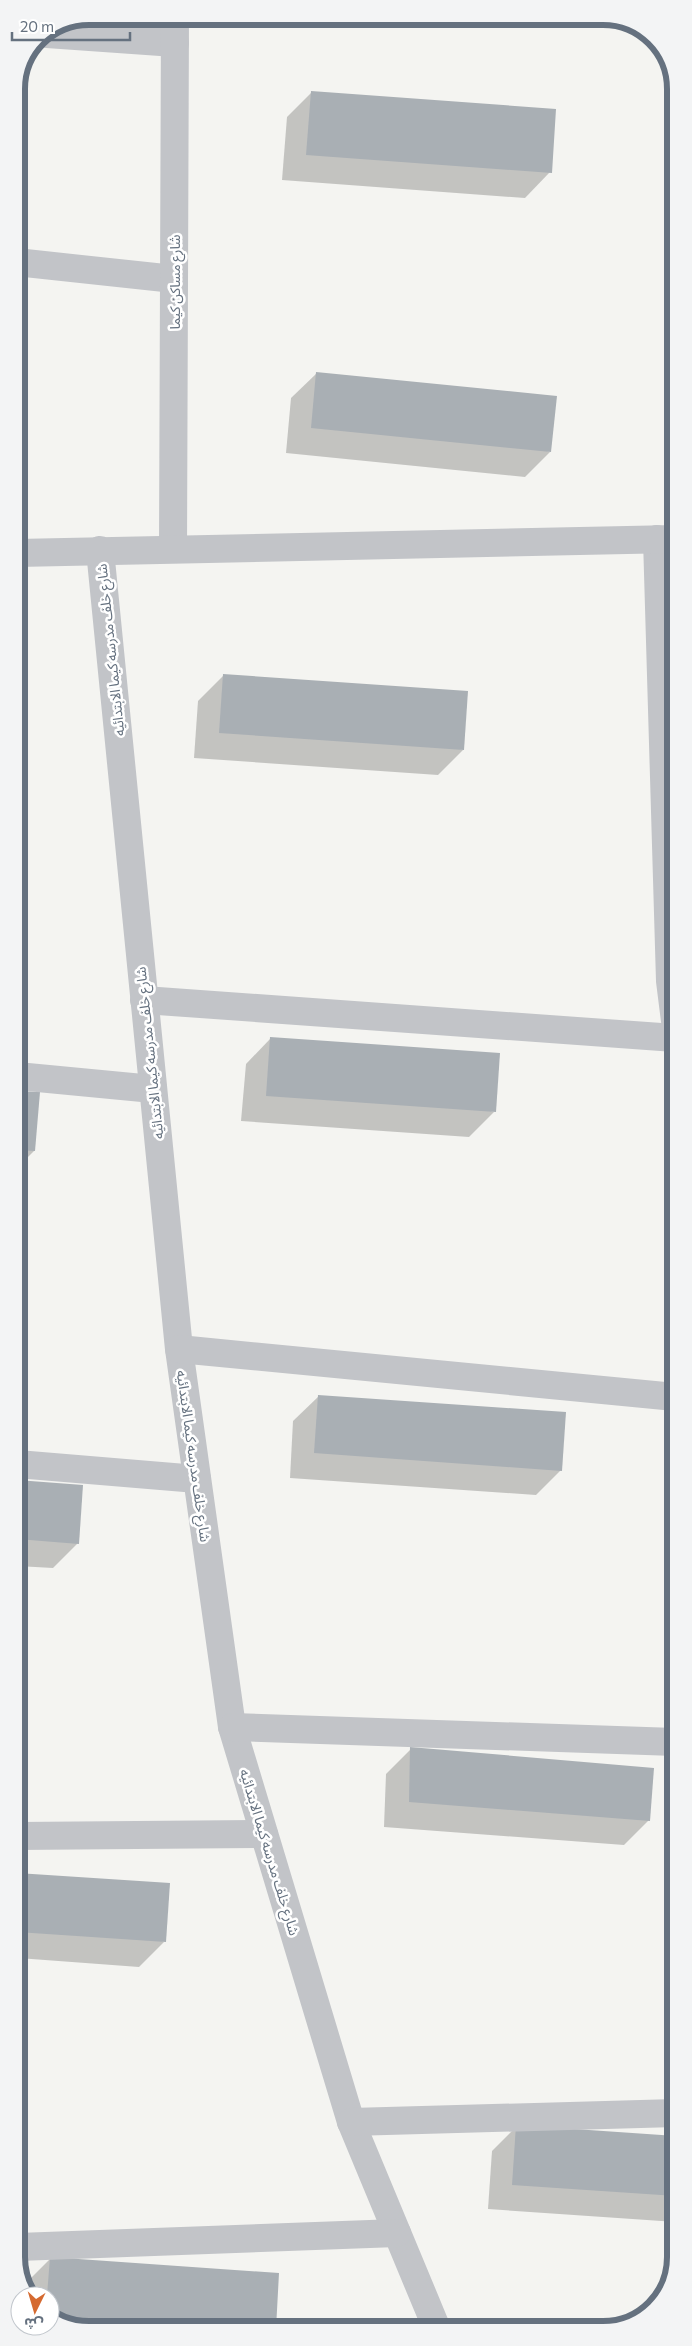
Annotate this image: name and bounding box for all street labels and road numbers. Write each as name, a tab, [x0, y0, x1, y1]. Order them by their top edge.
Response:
street label: شارع مساكن كيما	[166, 234, 186, 330]
street label: شارع خلف مدرسه كيما الابتدائيه	[92, 563, 130, 737]
street label: شارع خلف مدرسه كيما الابتدائيه	[131, 966, 169, 1140]
street label: شارع خلف مدرسه كيما الابتدائيه	[171, 1369, 214, 1543]
street label: شارع خلف مدرسه كيما الابتدائيه	[234, 1767, 303, 1938]

